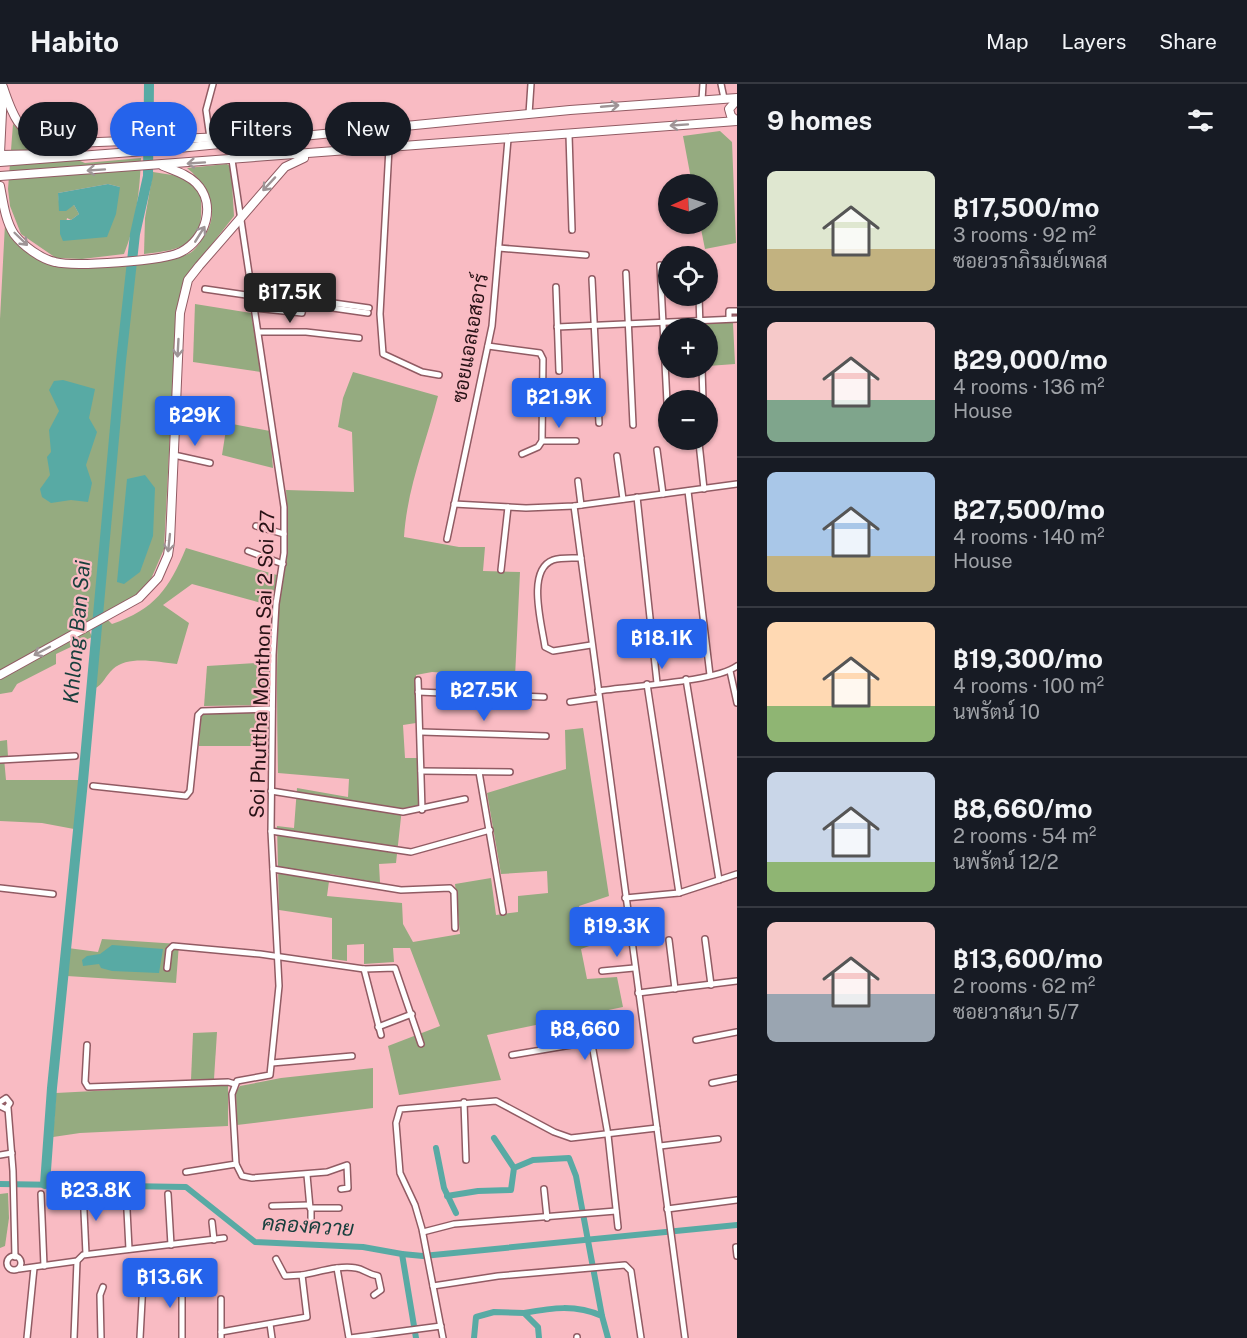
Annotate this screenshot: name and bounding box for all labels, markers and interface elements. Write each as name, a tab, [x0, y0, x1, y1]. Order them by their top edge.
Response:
text: Habito	[30, 25, 119, 58]
text: Map	[986, 29, 1029, 54]
text: Layers	[1062, 29, 1126, 54]
text: Share	[1159, 29, 1217, 54]
one-way arrow	[599, 100, 619, 111]
chip: Buy	[18, 102, 98, 156]
chip: Rent	[110, 102, 197, 156]
chip: Filters	[209, 102, 313, 156]
chip: New	[325, 102, 411, 156]
icon: filters	[1184, 104, 1217, 137]
text: 9 homes	[767, 105, 872, 136]
one-way arrow	[669, 120, 689, 131]
one-way arrow	[187, 158, 207, 169]
one-way arrow	[86, 165, 106, 176]
north arrow	[658, 174, 718, 234]
map controls	[658, 174, 718, 450]
one-way arrow	[262, 177, 276, 192]
text: ฿17,500/mo	[953, 192, 1099, 223]
icon: home	[815, 195, 887, 267]
text: 3 rooms · 92 m²	[953, 223, 1096, 247]
one-way arrow	[193, 226, 206, 243]
one-way arrow	[13, 232, 28, 246]
button: locate	[658, 246, 718, 306]
text: ซอยวราภิรมย์เพลส	[953, 249, 1108, 273]
street label: ซอยแอลเอสอาร์	[445, 271, 493, 405]
pin: ฿17.5K	[241, 273, 339, 324]
text: ฿17.5K	[258, 280, 322, 304]
button: +	[658, 318, 718, 378]
one-way arrow	[172, 338, 183, 358]
text: ฿29,000/mo	[953, 344, 1108, 375]
icon: home	[815, 346, 887, 418]
text: 4 rooms · 136 m²	[953, 375, 1105, 399]
pin: ฿21.9K	[510, 378, 608, 429]
text: ฿21.9K	[526, 385, 592, 409]
button: −	[658, 390, 718, 450]
pin: ฿29K	[159, 396, 231, 447]
text: House	[953, 399, 1013, 423]
text: ฿29K	[169, 403, 221, 427]
text: ฿27,500/mo	[953, 494, 1105, 525]
icon: home	[815, 496, 887, 568]
street label: Soi Phuttha Monthon Sai 2 Soi 27	[245, 509, 279, 819]
text: 4 rooms · 140 m²	[953, 525, 1105, 549]
one-way arrow	[163, 533, 174, 553]
text: House	[953, 549, 1013, 573]
water label: Khlong Ban Sai	[58, 559, 95, 705]
pin: ฿18.1K	[613, 619, 711, 670]
text: ฿18.1K	[631, 626, 693, 650]
text: ฿19,300/mo	[953, 643, 1103, 674]
one-way arrow	[34, 645, 51, 657]
icon: home	[815, 646, 887, 718]
pin: ฿27.5K	[435, 671, 533, 722]
text: 4 rooms · 100 m²	[953, 674, 1104, 698]
text: ฿27.5K	[450, 678, 518, 702]
text: นพรัตน์ 10	[953, 700, 1040, 724]
text: ฿8,660/mo	[953, 793, 1092, 824]
icon: home	[815, 796, 887, 868]
text: 2 rooms · 54 m²	[953, 824, 1096, 848]
text: นพรัตน์ 12/2	[953, 850, 1059, 874]
pin: ฿19.3K	[568, 907, 666, 958]
text: ฿19.3K	[584, 914, 650, 938]
text: ฿13,600/mo	[953, 943, 1103, 974]
icon: home	[815, 946, 887, 1018]
text: 2 rooms · 62 m²	[953, 974, 1095, 998]
text: ซอยวาสนา 5/7	[953, 1000, 1079, 1024]
pin: ฿8,660	[536, 1010, 634, 1061]
text: ฿8,660	[550, 1017, 620, 1041]
pin: ฿23.8K	[47, 1171, 145, 1222]
text: ฿23.8K	[60, 1178, 132, 1202]
water label: คลองควาย	[261, 1210, 355, 1241]
pin: ฿13.6K	[121, 1258, 219, 1309]
text: ฿13.6K	[137, 1265, 203, 1289]

